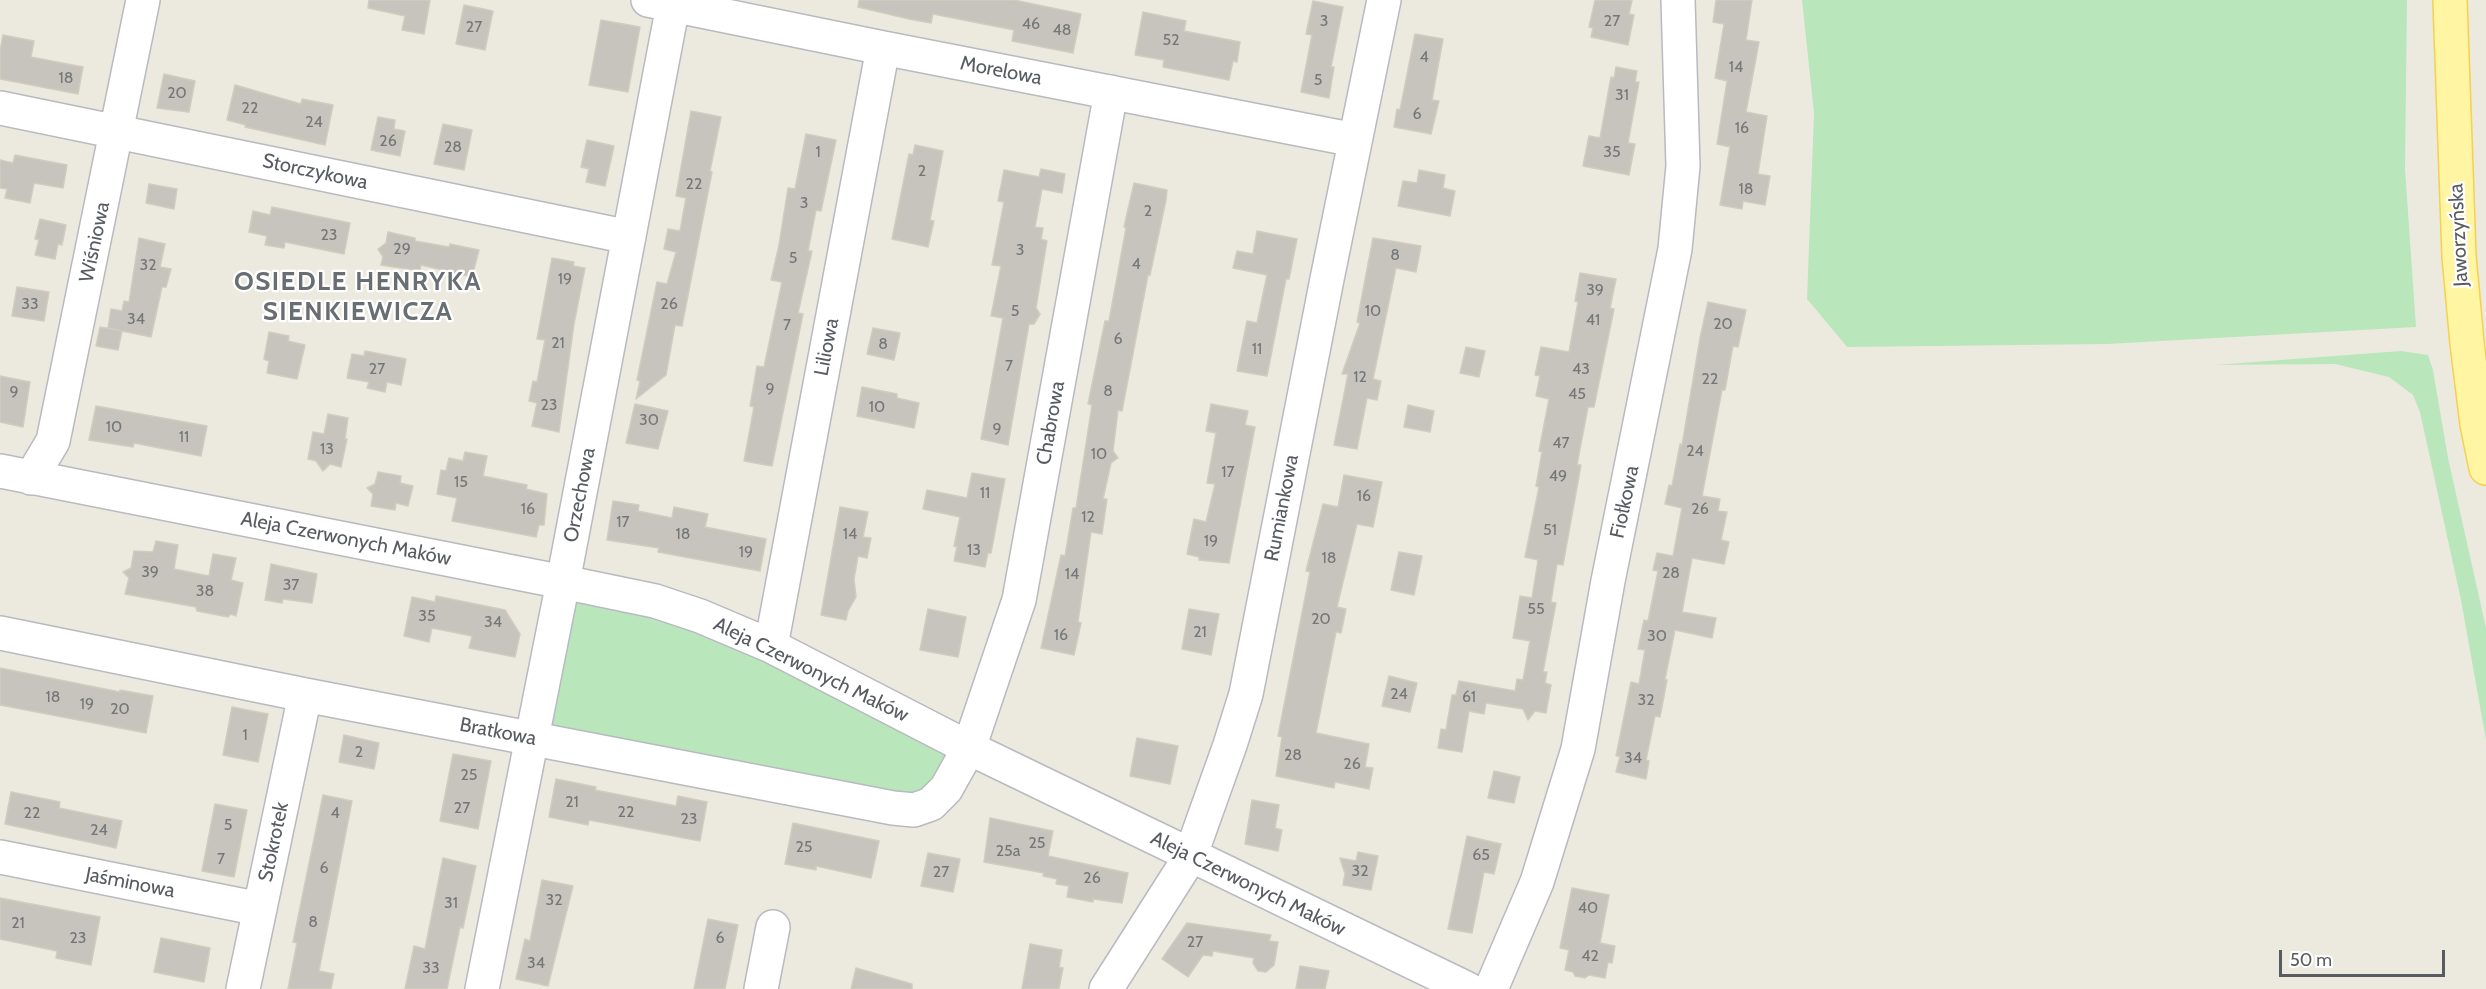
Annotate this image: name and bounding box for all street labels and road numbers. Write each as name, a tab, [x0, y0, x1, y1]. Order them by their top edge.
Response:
street label: Morelowa	[958, 51, 1044, 91]
street label: Storczykowa	[260, 149, 370, 195]
street label: Jaworzyńska	[2444, 183, 2474, 287]
street label: Wiśniowa	[75, 200, 115, 284]
street label: Liliowa	[810, 316, 844, 378]
street label: Chabrowa	[1032, 379, 1070, 467]
street label: Orzechowa	[559, 446, 601, 544]
street label: Rumiankowa	[1260, 453, 1304, 563]
street label: Fiołkowa	[1606, 463, 1644, 541]
street label: Aleja Czerwonych Maków	[239, 507, 453, 571]
street label: Aleja Czerwonych Maków	[710, 612, 912, 728]
street label: Bratkowa	[458, 713, 538, 751]
street label: Stokrotek	[254, 800, 294, 884]
street label: Aleja Czerwonych Maków	[1147, 826, 1349, 942]
street label: Jaśminowa	[83, 863, 177, 903]

